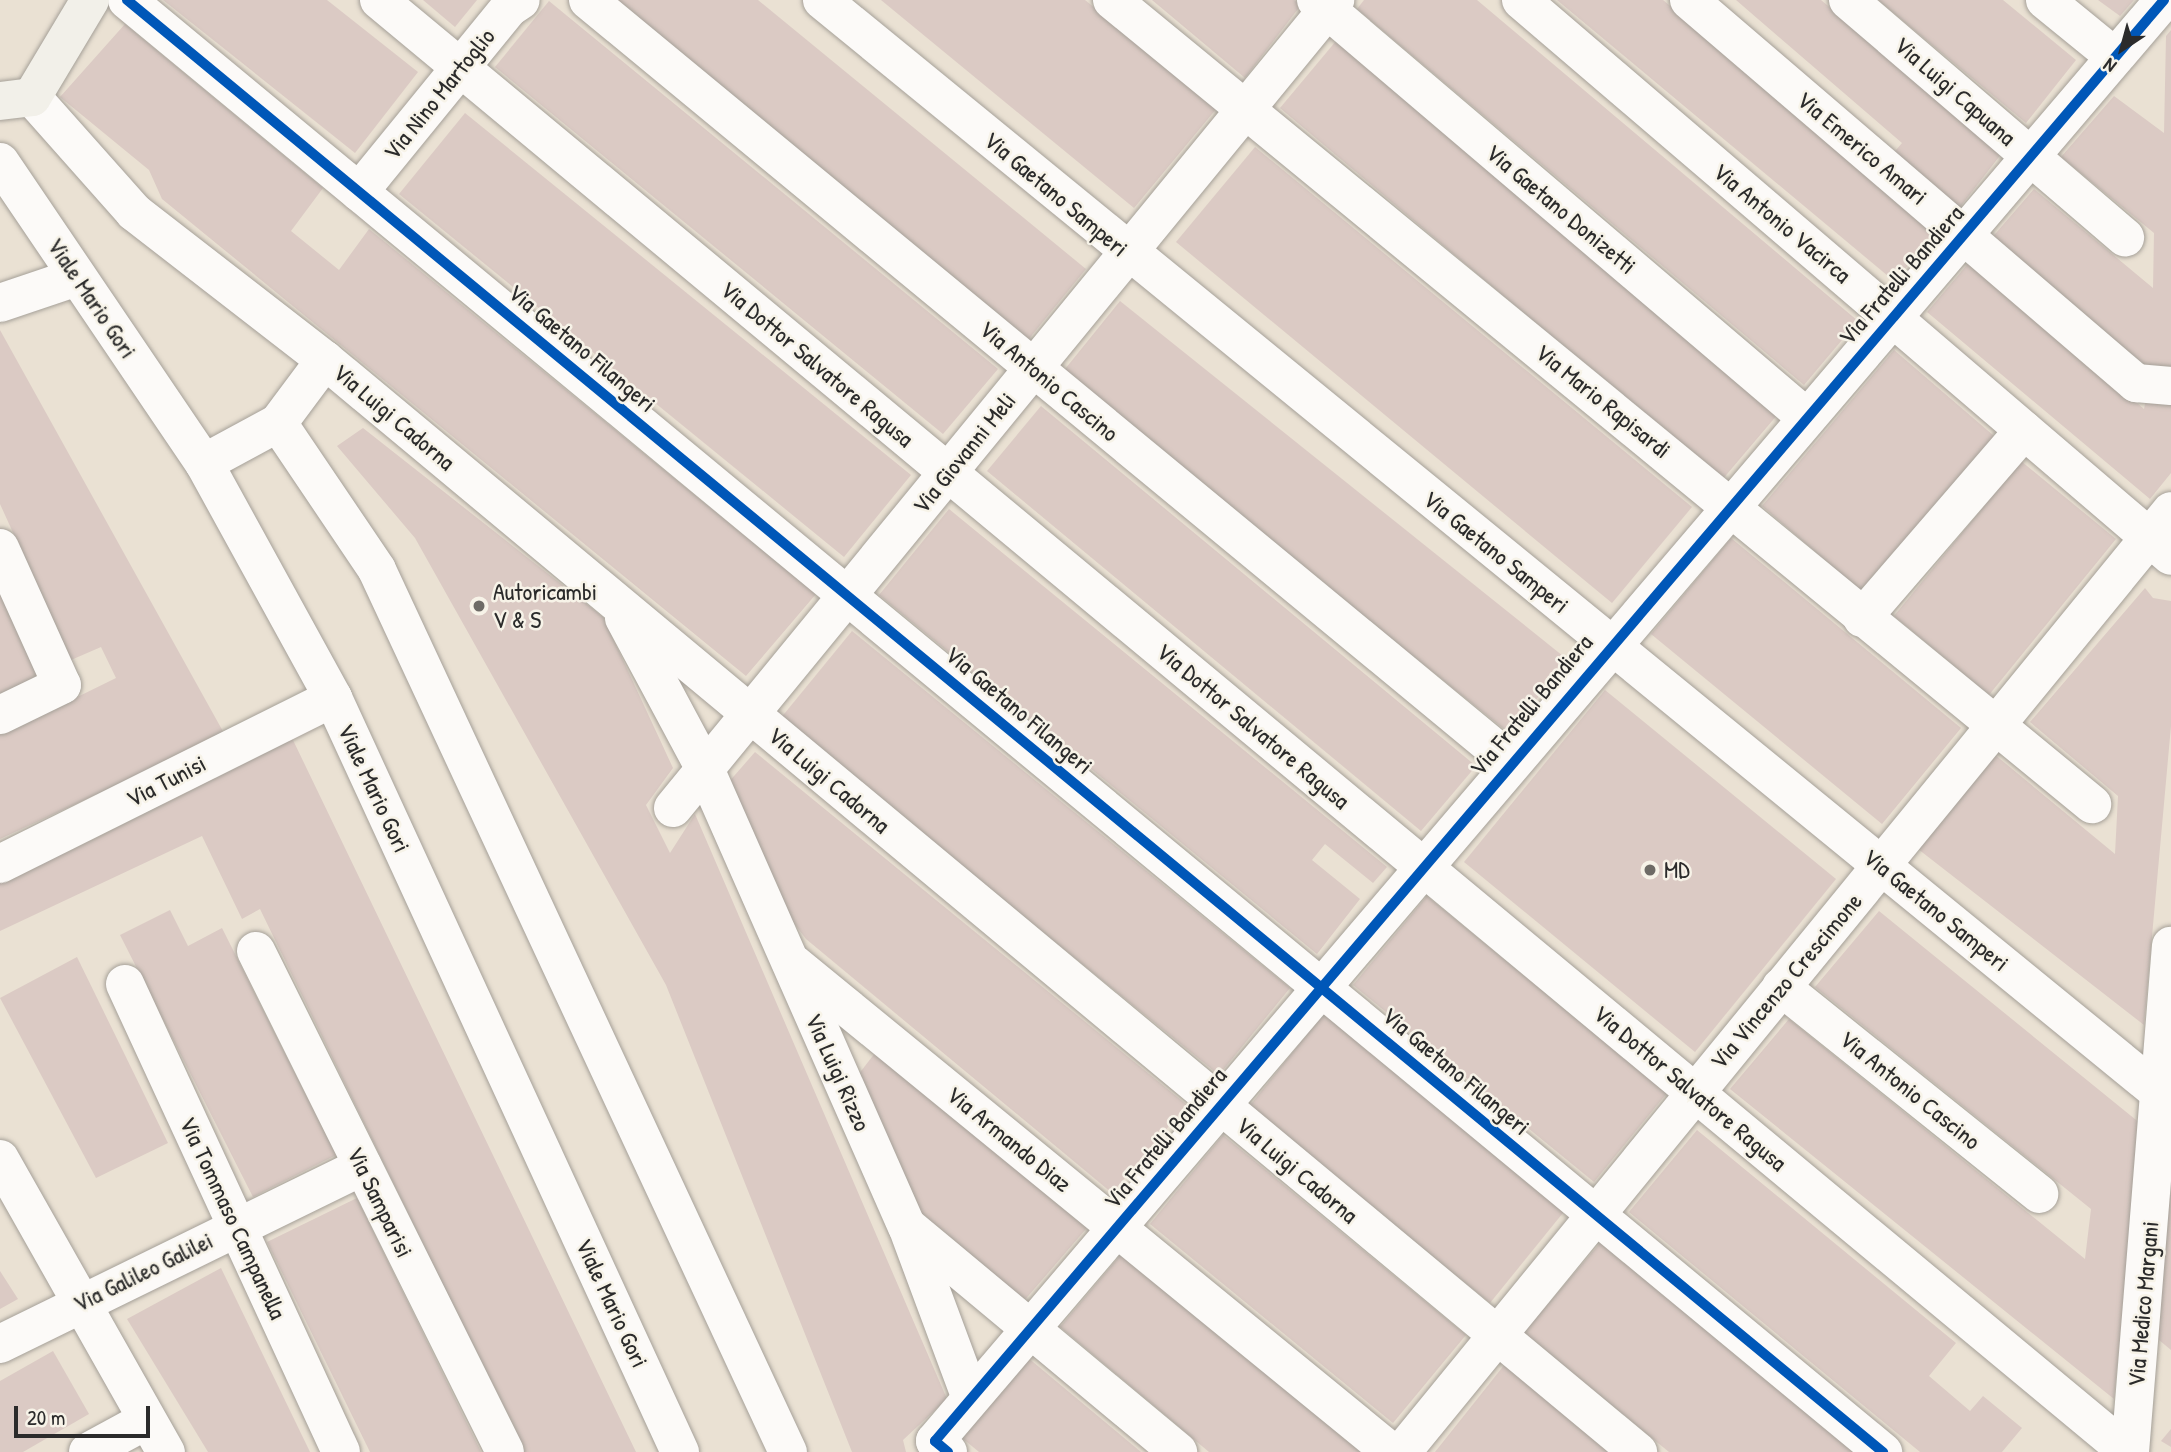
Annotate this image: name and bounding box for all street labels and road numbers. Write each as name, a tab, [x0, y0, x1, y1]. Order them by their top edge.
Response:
street label: Via Nino Martoglio	[377, 22, 501, 166]
street label: Via Luigi Capuana	[1888, 30, 2022, 152]
street label: Via Emerico Amari	[1791, 85, 1933, 211]
street label: Via Gaetano Samperi	[978, 125, 1134, 263]
street label: Via Gaetano Donizetti	[1480, 138, 1642, 280]
street label: Via Antonio Vacirca	[1707, 157, 1857, 289]
street label: Via Fratelli Bandiera	[1832, 199, 1970, 351]
street label: Viale Mario Gori	[41, 232, 143, 364]
street label: Via Dottor Salvatore Ragusa	[715, 275, 919, 453]
street label: Via Gaetano Filangeri	[502, 278, 662, 418]
street label: Via Antonio Cascino	[974, 314, 1124, 448]
street label: Via Mario Rapisardi	[1529, 338, 1677, 464]
street label: Via Luigi Cadorna	[327, 358, 461, 476]
street label: Via Giovanni Meli	[906, 387, 1022, 519]
street label: Via Gaetano Samperi	[1417, 484, 1575, 620]
street label: Via Fratelli Bandiera	[1463, 628, 1599, 782]
street label: Via Dottor Salvatore Ragusa	[1151, 637, 1355, 815]
street label: Via Gaetano Filangeri	[939, 640, 1099, 780]
street label: Viale Mario Gori	[332, 719, 416, 857]
street label: Via Luigi Cadorna	[762, 721, 896, 839]
street label: Via Tunisi	[121, 749, 211, 813]
street label: Via Gaetano Samperi	[1857, 842, 2015, 978]
street label: Via Vincenzo Crescimone	[1704, 887, 1868, 1075]
street label: Via Dottor Salvatore Ragusa	[1588, 999, 1792, 1177]
street label: Via Gaetano Filangeri	[1376, 1001, 1536, 1141]
street label: Via Luigi Rizzo	[799, 1009, 877, 1135]
street label: Via Antonio Cascino	[1834, 1024, 1986, 1156]
street label: Via Fratelli Bandiera	[1097, 1061, 1233, 1215]
street label: Via Armando Diaz	[941, 1080, 1077, 1198]
street label: Via Luigi Cadorna	[1230, 1111, 1364, 1229]
street label: Via Tommaso Campanella	[173, 1112, 293, 1324]
street label: Via Samparisi	[341, 1142, 419, 1262]
street label: Via Medico Margani	[2121, 1220, 2165, 1388]
street label: Via Galileo Galilei	[69, 1226, 217, 1318]
street label: Viale Mario Gori	[570, 1234, 654, 1372]

